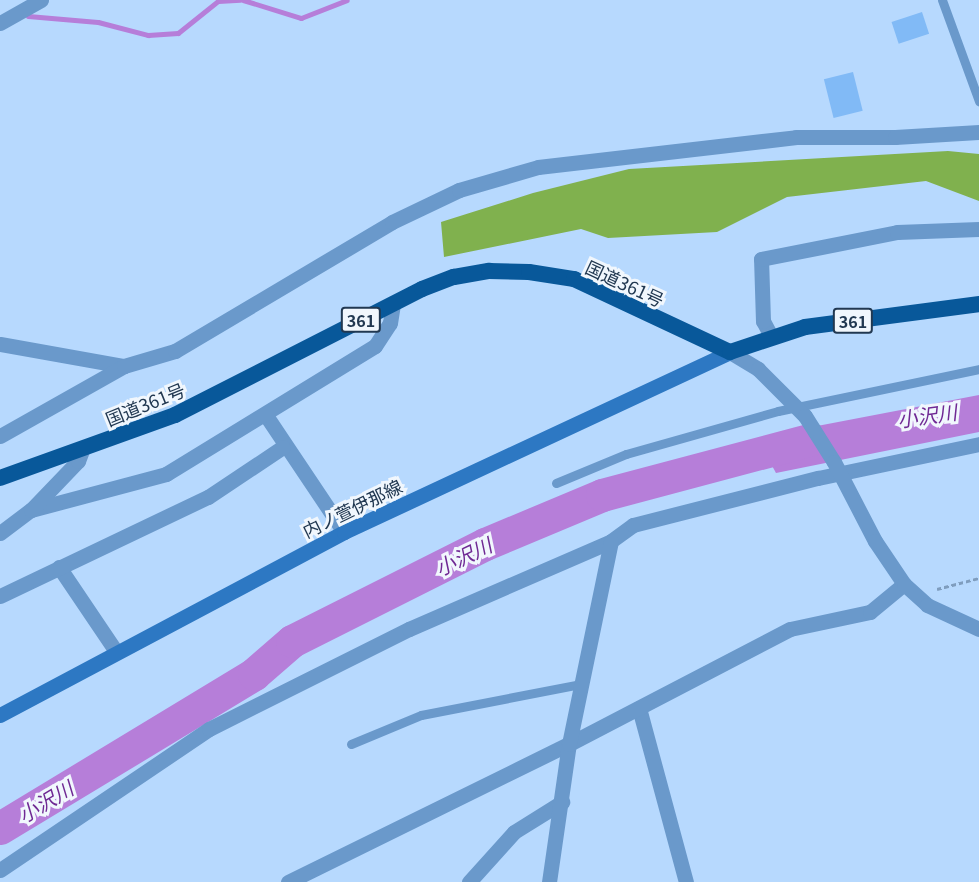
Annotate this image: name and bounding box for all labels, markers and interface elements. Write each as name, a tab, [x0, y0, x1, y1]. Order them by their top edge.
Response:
street label: 国道361号	[582, 255, 668, 311]
road number: 361	[340, 307, 382, 333]
road number: 361	[832, 308, 874, 334]
street label: 国道361号	[102, 378, 188, 430]
water label: 小沢川	[896, 399, 958, 431]
street label: 内ノ萱伊那線	[299, 475, 405, 541]
water label: 小沢川	[431, 532, 495, 580]
water label: 小沢川	[13, 775, 77, 827]

